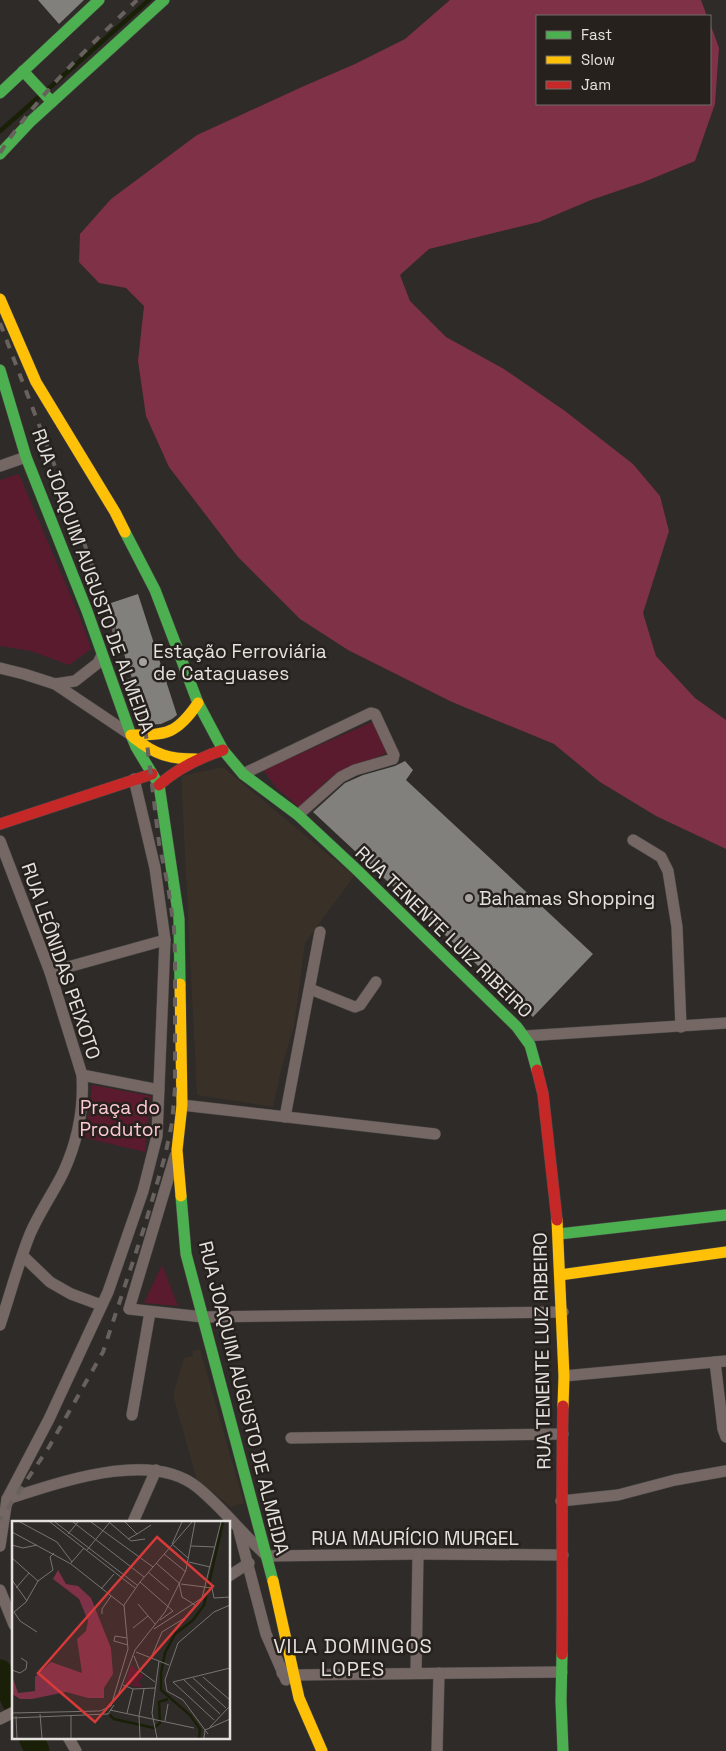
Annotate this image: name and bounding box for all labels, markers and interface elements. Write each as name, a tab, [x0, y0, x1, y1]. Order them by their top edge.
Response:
legend	[536, 15, 711, 105]
text: Fast	[581, 25, 612, 44]
text: Slow	[581, 50, 615, 69]
text: Jam	[581, 75, 611, 94]
street label: RUA JOAQUIM AUGUSTO DE ALMEIDA	[26, 425, 160, 737]
place label: Estação Ferroviária de Cataguases	[153, 639, 327, 686]
marker: Estação Ferroviária de Cataguases	[137, 656, 149, 668]
street label: RUA TENENTE LUIZ RIBEIRO	[350, 841, 538, 1023]
street label: RUA LEÔNIDAS PEIXOTO	[16, 859, 106, 1063]
place label: Bahamas Shopping	[479, 886, 655, 911]
marker: Bahamas Shopping	[463, 892, 475, 904]
park label: Praça do Produtor	[79, 1095, 161, 1142]
street label: RUA TENENTE LUIZ RIBEIRO	[527, 1232, 557, 1470]
street label: RUA JOAQUIM AUGUSTO DE ALMEIDA	[193, 1238, 295, 1558]
inset map	[12, 1521, 230, 1738]
street label: RUA MAURÍCIO MURGEL	[311, 1526, 519, 1551]
district label: VILA DOMINGOS LOPES	[273, 1633, 433, 1682]

